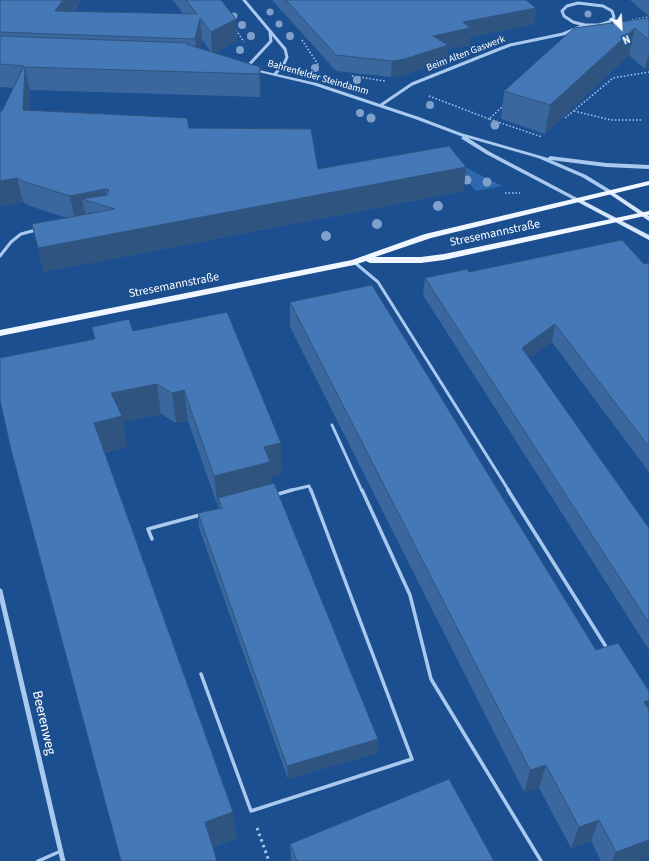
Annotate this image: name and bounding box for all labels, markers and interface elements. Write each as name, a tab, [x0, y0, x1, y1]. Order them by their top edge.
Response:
north arrow	[601, 8, 641, 48]
text: N	[620, 31, 632, 48]
street label: Beim Alten Gaswerk	[425, 33, 507, 75]
street label: Bahrenfelder Steindamm	[266, 58, 370, 98]
street label: Stresemannstraße	[449, 217, 541, 251]
street label: Stresemannstraße	[128, 270, 220, 302]
street label: Beerenweg	[27, 689, 59, 757]

